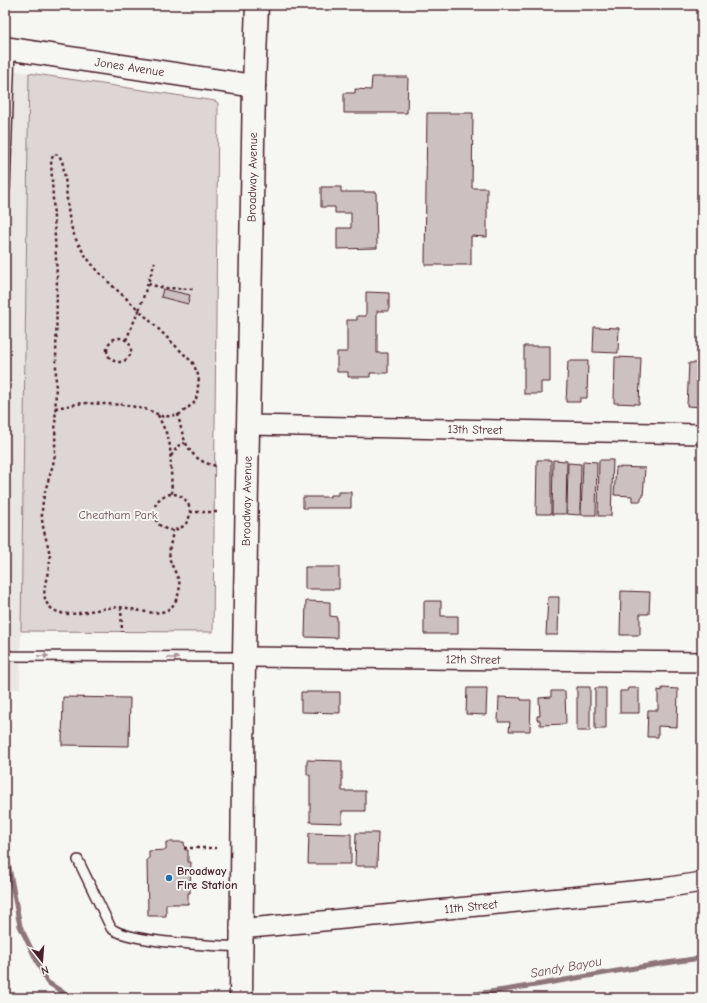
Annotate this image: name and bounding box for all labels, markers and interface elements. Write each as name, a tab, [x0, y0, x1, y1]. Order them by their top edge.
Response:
street label: Jones Avenue	[94, 55, 165, 79]
street label: Broadway Avenue	[245, 132, 260, 222]
street label: 13th Street	[447, 422, 503, 437]
street label: Broadway Avenue	[239, 456, 255, 546]
park label: Cheatham Park	[79, 508, 158, 522]
street label: 12th Street	[445, 652, 501, 667]
one-way arrow	[37, 653, 50, 659]
one-way arrow	[167, 655, 180, 661]
place label: Broadway Fire Station	[177, 864, 237, 892]
marker: Broadway Fire Station	[164, 873, 174, 883]
street label: 11th Street	[444, 897, 499, 916]
north arrow	[22, 941, 62, 981]
water label: Sandy Bayou	[529, 953, 603, 981]
text: N	[39, 963, 50, 977]

